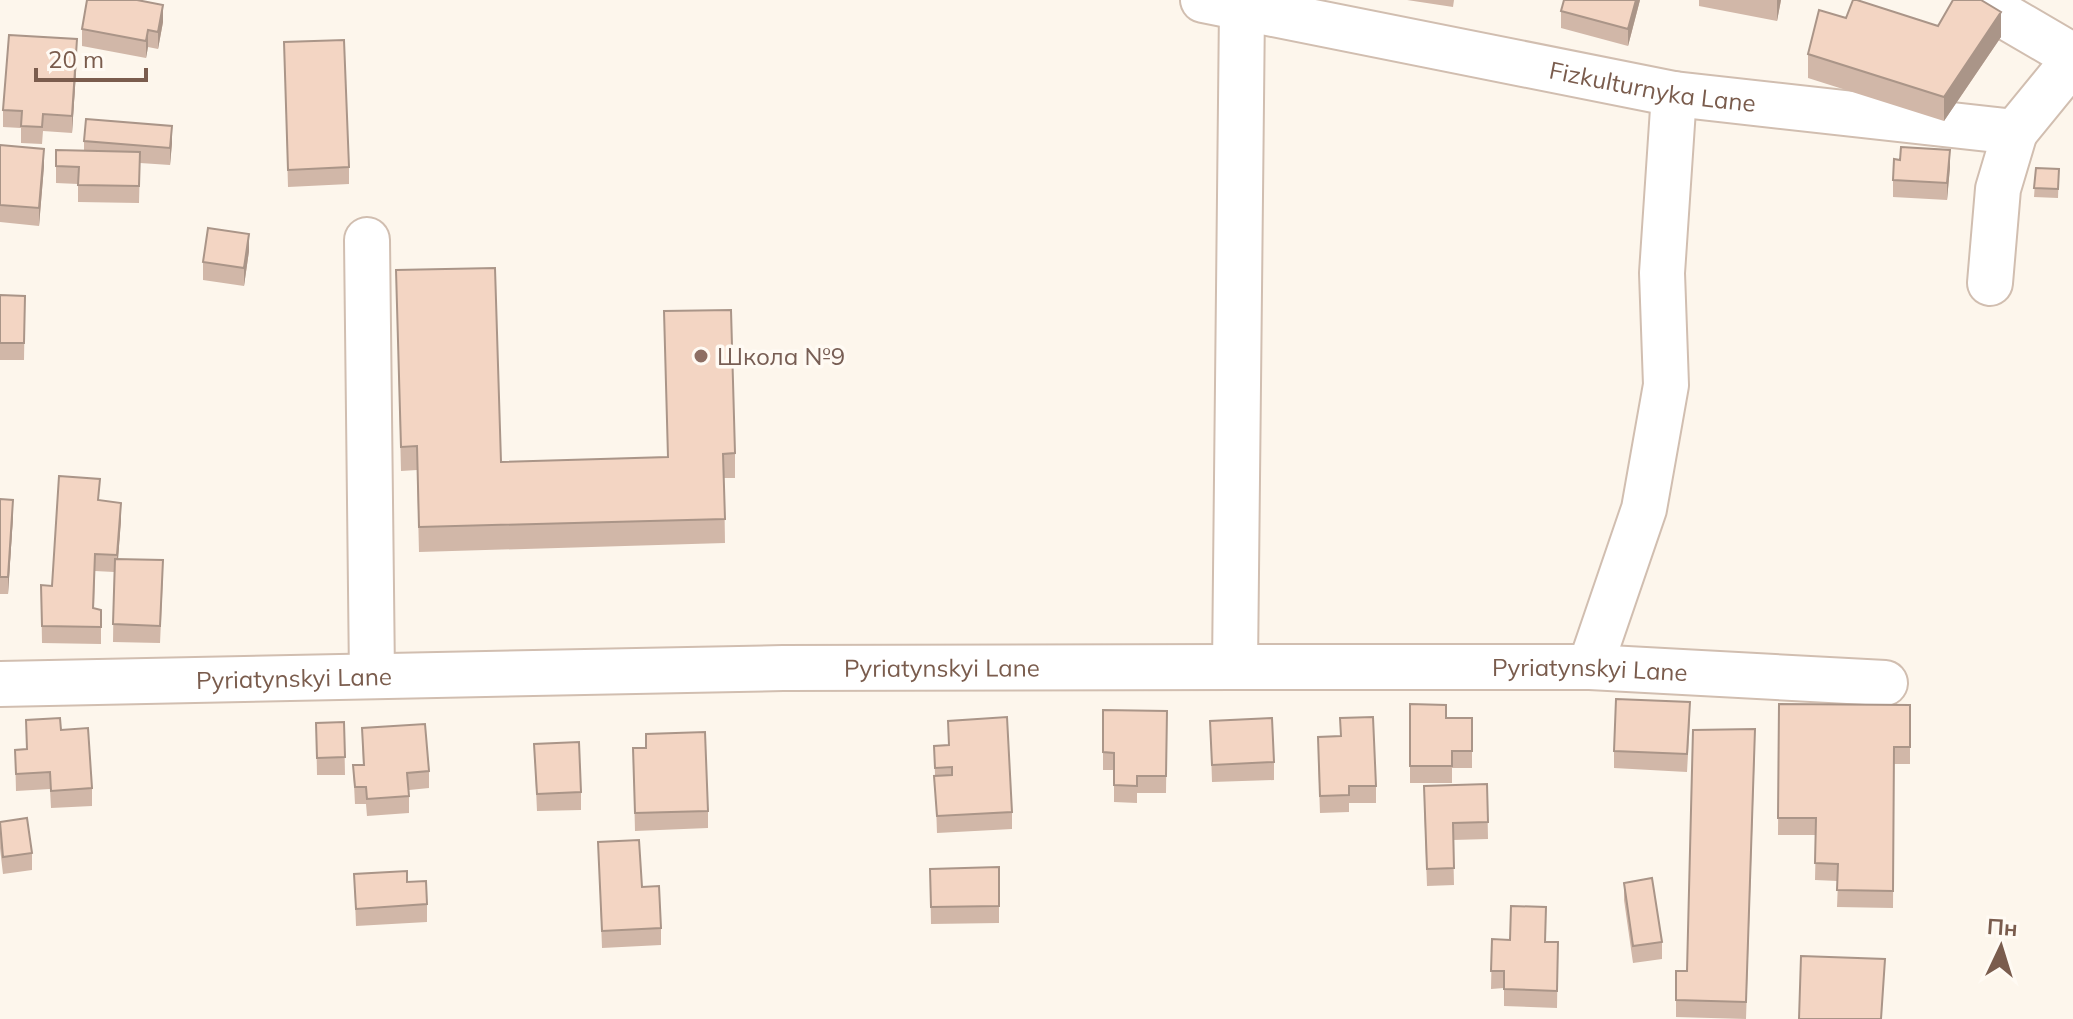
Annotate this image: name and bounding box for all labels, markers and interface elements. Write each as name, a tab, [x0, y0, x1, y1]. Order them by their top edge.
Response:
scale bar	[36, 32, 146, 82]
text: 20 m	[48, 44, 104, 74]
street label: Fizkulturnyka Lane	[1547, 54, 1757, 118]
place label: Школа №9	[717, 341, 845, 371]
marker: Школа №9	[692, 347, 710, 365]
street label: Pyriatynskyi Lane	[844, 652, 1040, 683]
street label: Pyriatynskyi Lane	[1492, 652, 1688, 687]
street label: Pyriatynskyi Lane	[196, 661, 392, 695]
north arrow	[1961, 907, 2041, 987]
text: Пн	[1986, 912, 2019, 942]

